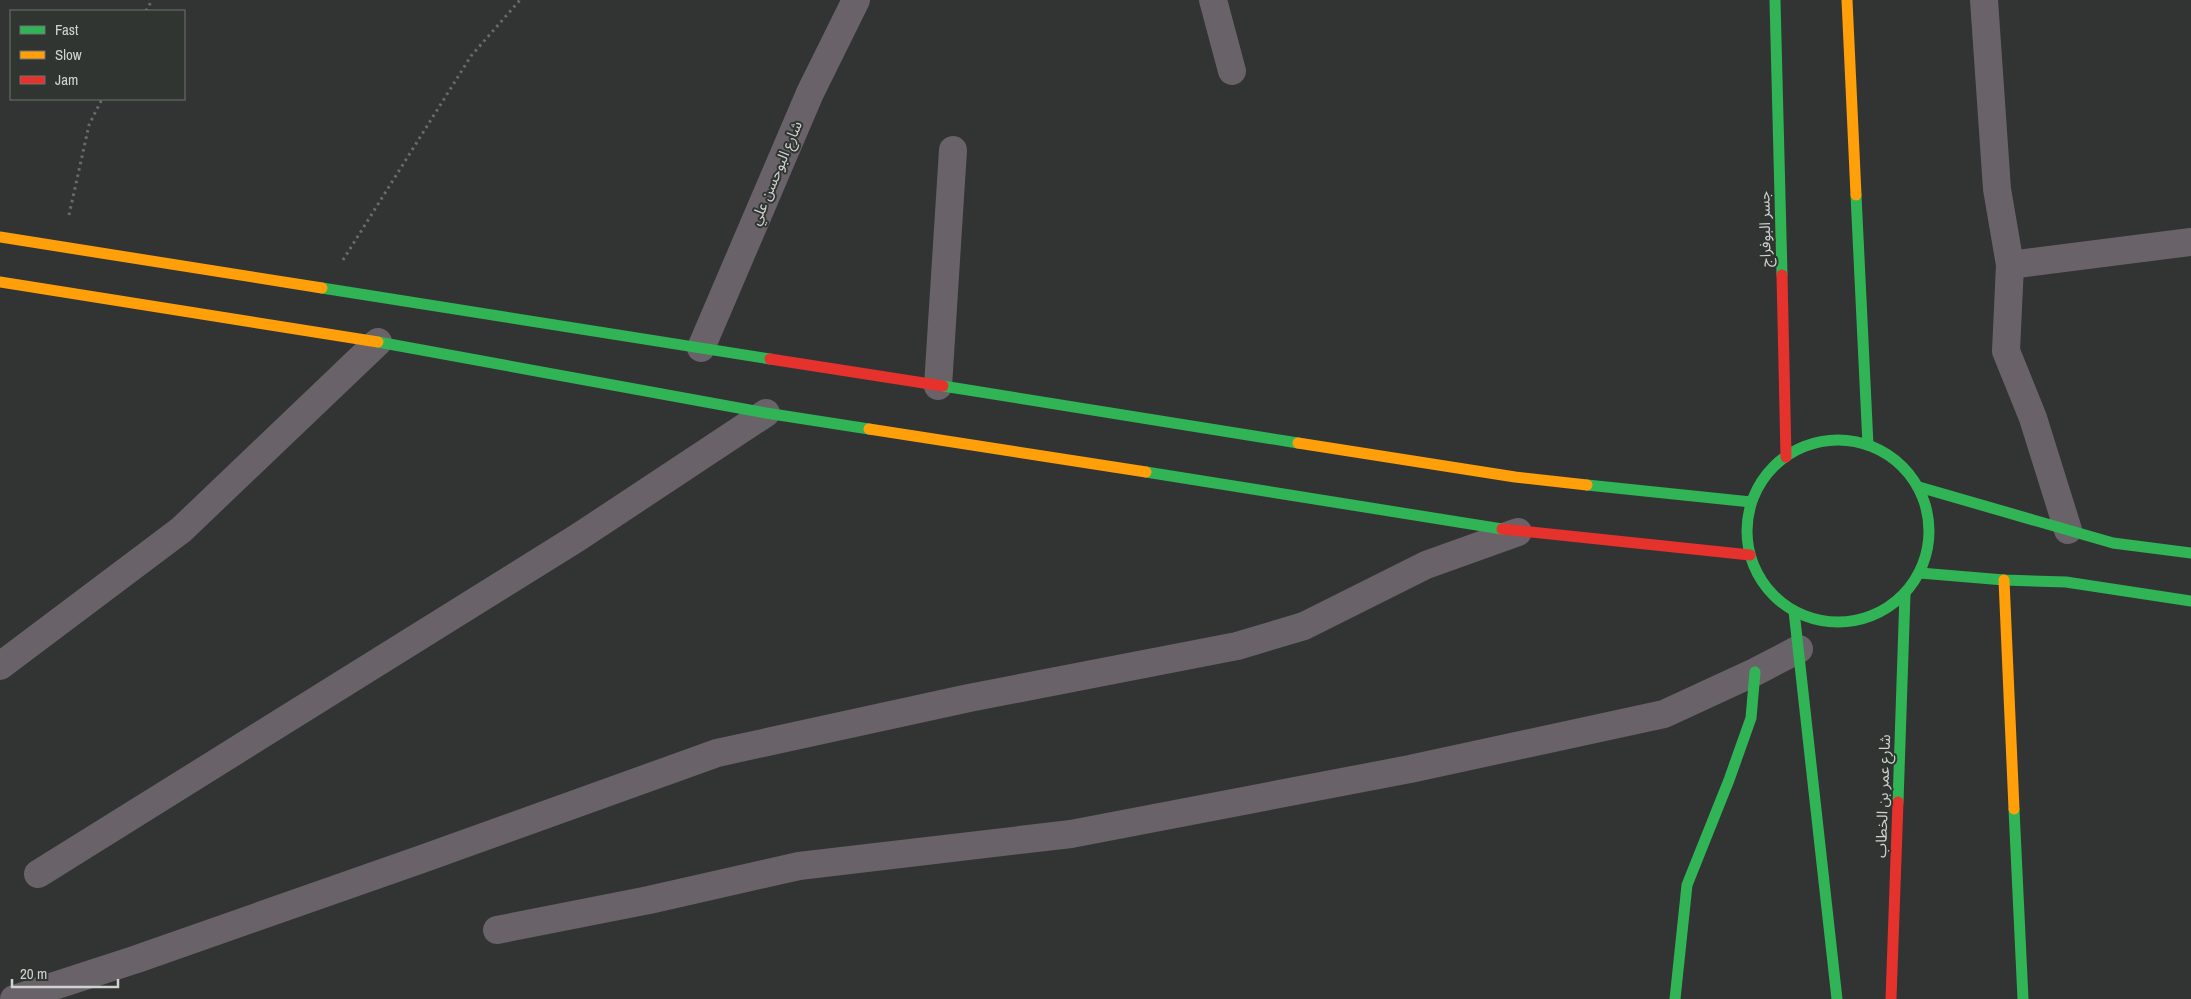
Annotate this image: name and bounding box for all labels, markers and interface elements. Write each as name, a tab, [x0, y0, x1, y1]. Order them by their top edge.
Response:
legend	[10, 10, 185, 100]
text: Fast	[55, 19, 79, 40]
text: Slow	[55, 44, 82, 65]
text: Jam	[55, 69, 78, 90]
street label: شارع البوحسن علي	[744, 117, 809, 229]
street label: جسر البوفراج	[1753, 191, 1778, 267]
street label: شارع عمر بن الخطاب	[1870, 734, 1897, 858]
scale bar	[12, 956, 119, 988]
text: 20 m	[20, 963, 47, 984]

